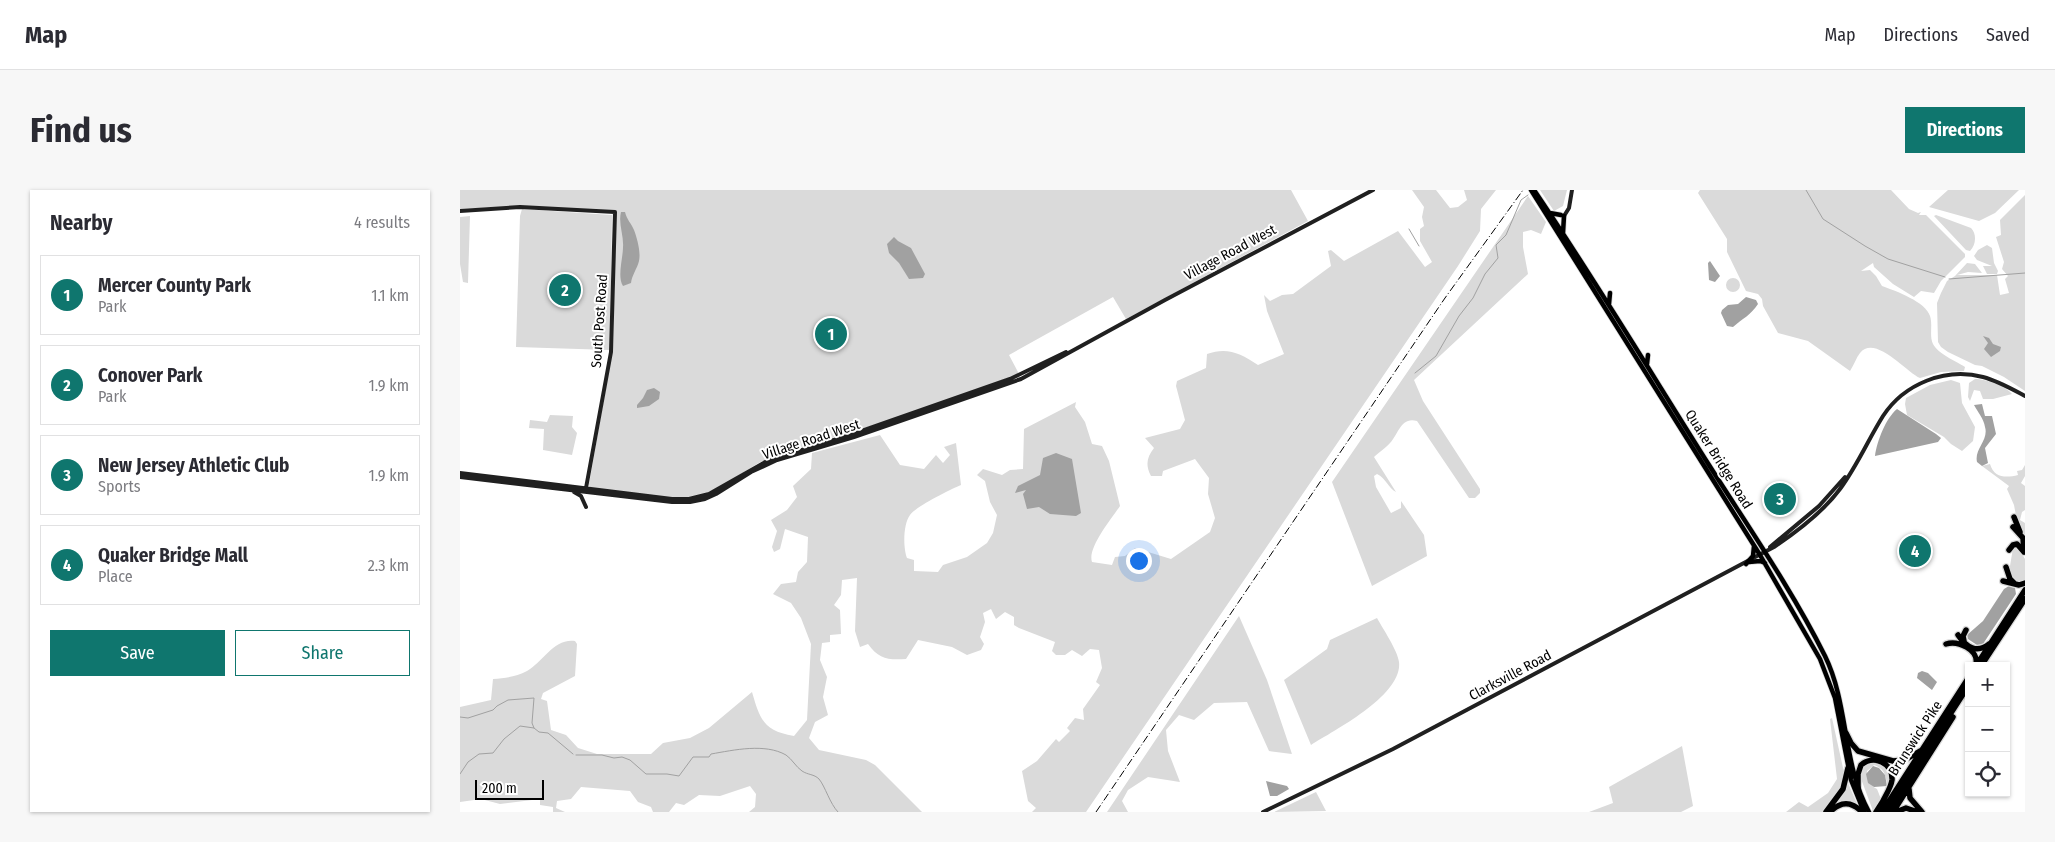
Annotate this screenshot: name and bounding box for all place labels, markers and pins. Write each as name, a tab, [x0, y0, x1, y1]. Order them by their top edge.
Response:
pin: 2	[549, 271, 581, 309]
pin: 1	[815, 315, 847, 353]
pin: 3	[1764, 480, 1796, 518]
pin: 4	[1899, 532, 1931, 570]

